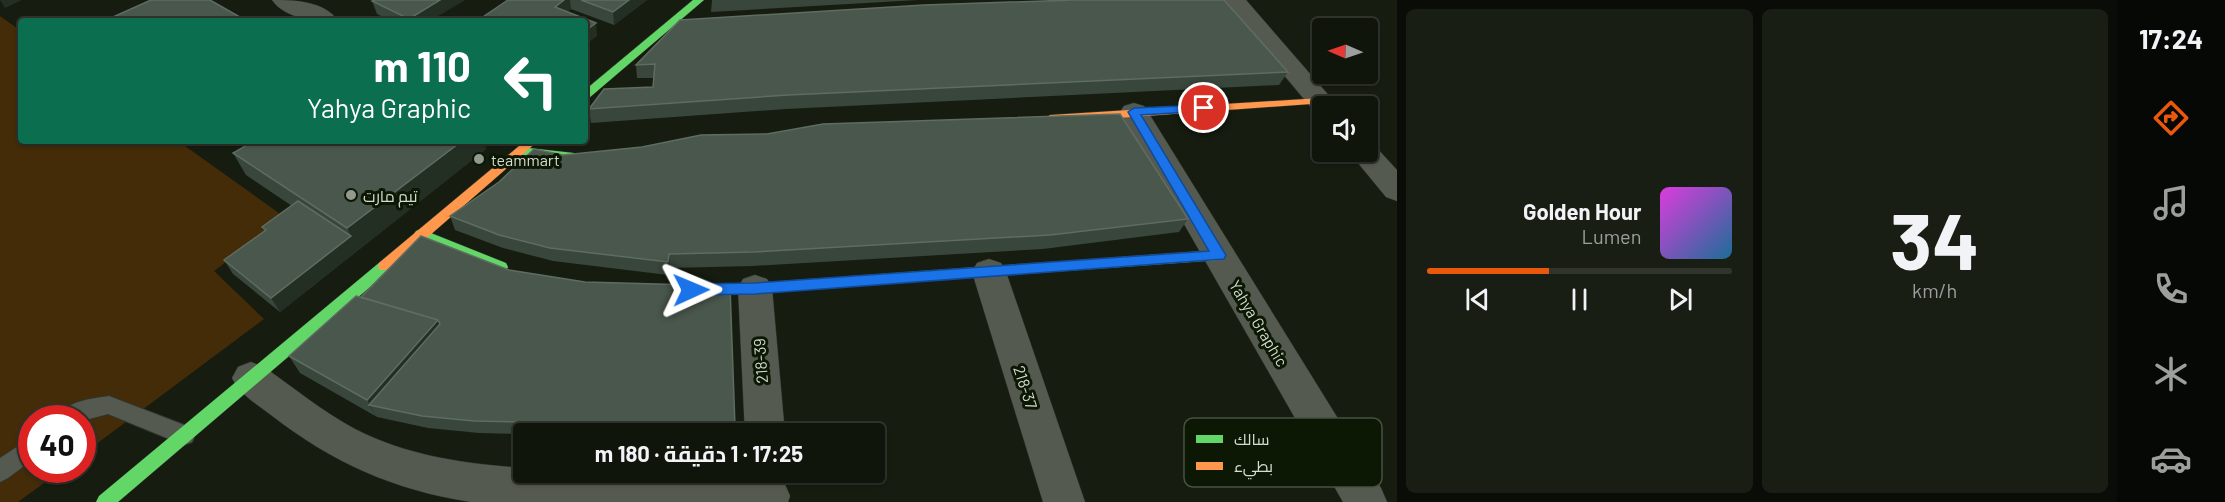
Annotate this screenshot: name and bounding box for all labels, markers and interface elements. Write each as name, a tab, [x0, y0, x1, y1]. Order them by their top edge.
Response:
north arrow	[1312, 18, 1378, 84]
map controls	[1312, 18, 1378, 162]
text: 17:24	[2139, 22, 2203, 54]
text: 110 m	[374, 40, 471, 90]
icon: left	[492, 42, 570, 120]
pin	[1178, 82, 1229, 133]
text: Yahya Graphic	[307, 91, 471, 123]
icon: arrive	[1187, 91, 1220, 124]
button: sound	[1312, 96, 1378, 162]
icon: directions	[2150, 97, 2192, 139]
place label: teammart	[491, 150, 560, 169]
marker: teammart	[472, 152, 486, 166]
icon: music	[2150, 182, 2192, 224]
place label: تيم مارت	[363, 186, 418, 208]
marker: تيم مارت	[344, 188, 358, 202]
text: 34	[1890, 192, 1979, 286]
text: Golden Hour	[1523, 198, 1642, 224]
text: Lumen	[1582, 224, 1642, 248]
position arrow	[659, 258, 723, 322]
icon: phone	[2150, 268, 2192, 310]
street label: Yahya Graphic	[1226, 276, 1292, 370]
text: km/h	[1912, 278, 1957, 302]
icon: previous	[1461, 283, 1494, 316]
icon: pause	[1563, 283, 1596, 316]
icon: next	[1664, 283, 1697, 316]
street label: 218-39	[749, 338, 771, 384]
icon: climate	[2150, 353, 2192, 395]
street label: 218-37	[1010, 363, 1042, 411]
speed limit sign: 40	[18, 405, 96, 483]
legend	[1184, 418, 1382, 487]
text: سالك	[1234, 429, 1269, 448]
icon: car	[2150, 438, 2192, 480]
text: 17:25 · 1 دقيقة · 180 m	[595, 440, 803, 466]
text: بطيء	[1234, 456, 1273, 480]

